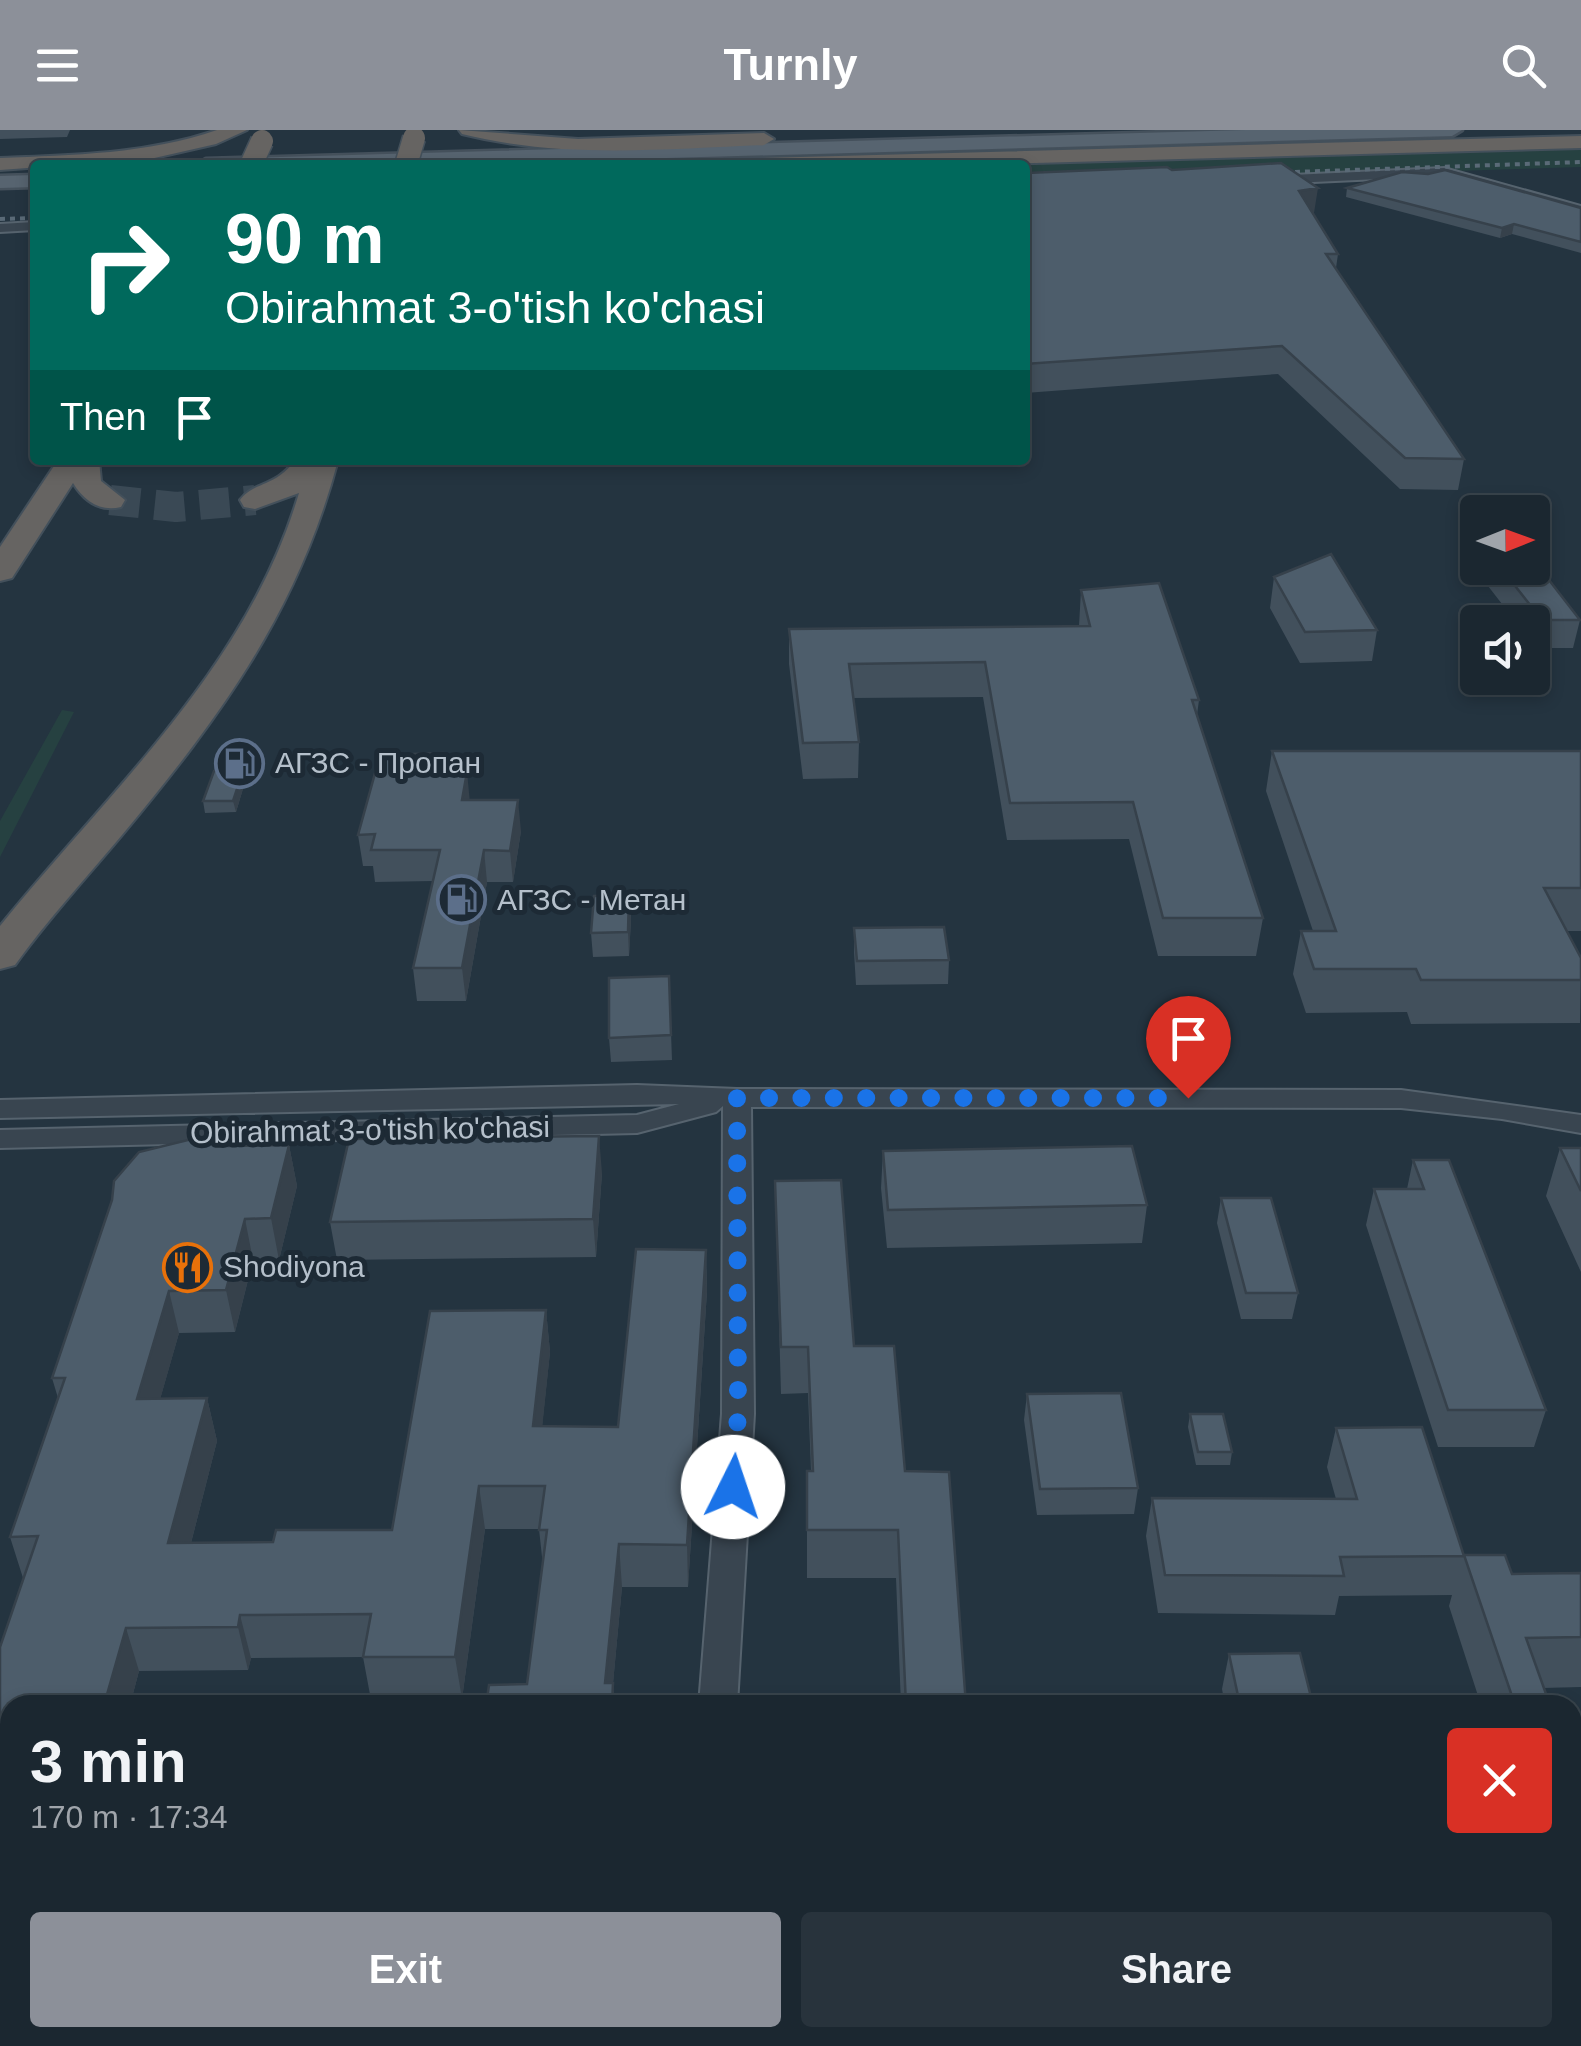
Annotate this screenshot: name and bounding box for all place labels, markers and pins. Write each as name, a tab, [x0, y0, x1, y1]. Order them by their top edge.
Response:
fuel station icon: АГЗС - Пропан	[214, 737, 266, 789]
place label: АГЗС - Пропан	[275, 746, 481, 779]
fuel station icon: АГЗС - Метан	[436, 874, 488, 926]
place label: АГЗС - Метан	[497, 883, 686, 916]
pin	[1146, 996, 1231, 1099]
restaurant icon: Shodiyona	[162, 1241, 214, 1293]
place label: Shodiyona	[223, 1250, 365, 1283]

